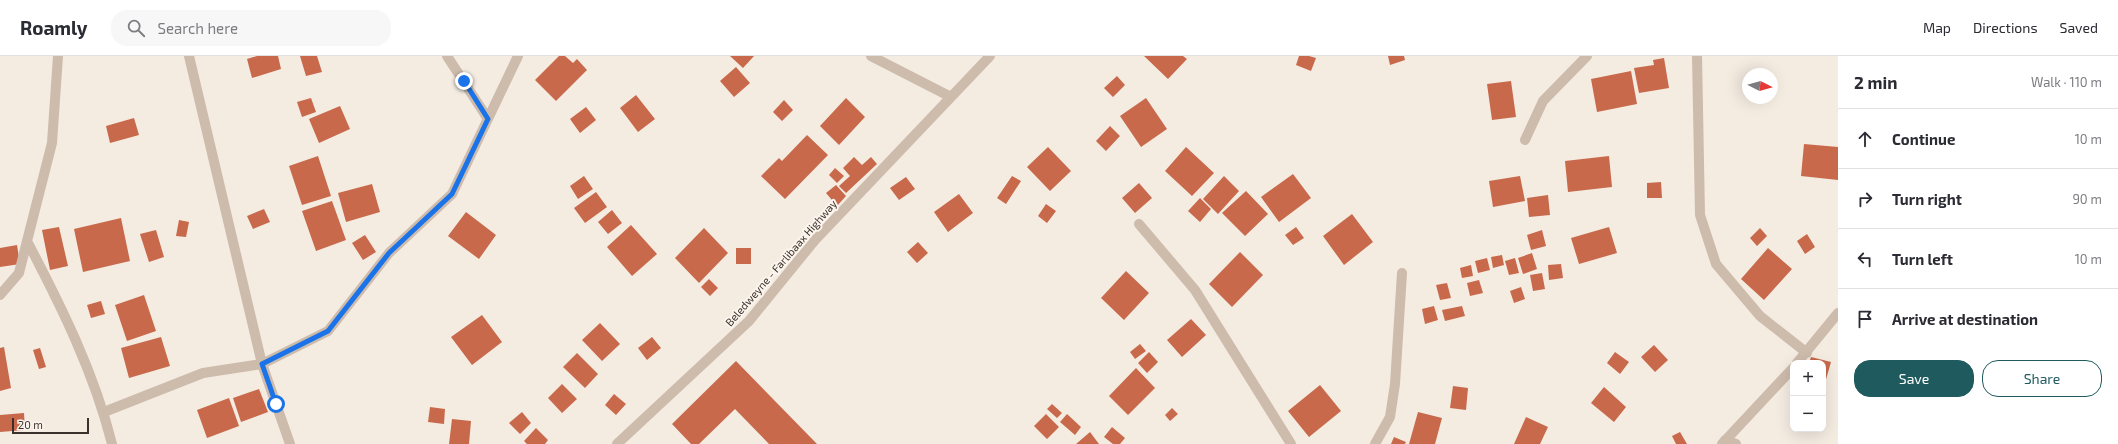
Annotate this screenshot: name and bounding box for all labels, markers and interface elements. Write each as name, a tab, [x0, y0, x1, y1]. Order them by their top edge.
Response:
search box	[111, 10, 391, 46]
text: Roamly	[20, 16, 87, 39]
icon: search	[125, 17, 147, 39]
text: Search here	[157, 19, 238, 37]
text: Map	[1923, 19, 1951, 36]
text: Directions	[1973, 19, 2038, 36]
text: Saved	[2060, 19, 2098, 36]
north arrow	[1742, 68, 1778, 104]
route end	[455, 72, 473, 90]
text: 2 min	[1854, 72, 1897, 92]
text: Walk · 110 m	[2031, 74, 2102, 90]
icon: ahead	[1854, 128, 1876, 150]
text: Continue	[1892, 130, 1955, 148]
text: 10 m	[2075, 131, 2102, 147]
icon: right	[1854, 188, 1876, 210]
text: Turn right	[1892, 190, 1962, 208]
text: 90 m	[2072, 191, 2102, 207]
street label: Beledweyne - Farlibaax Highway	[722, 197, 839, 329]
icon: left	[1854, 248, 1876, 270]
text: Turn left	[1892, 250, 1953, 268]
text: 10 m	[2075, 251, 2102, 267]
icon: arrive	[1854, 308, 1876, 330]
text: Arrive at destination	[1892, 310, 2038, 328]
map controls	[1790, 360, 1826, 432]
button: +	[1790, 360, 1826, 396]
button: Save	[1854, 360, 1974, 397]
button: Share	[1982, 360, 2102, 397]
route start	[267, 395, 285, 413]
button: −	[1790, 396, 1826, 432]
scale bar	[12, 416, 89, 435]
text: 20 m	[18, 418, 43, 431]

